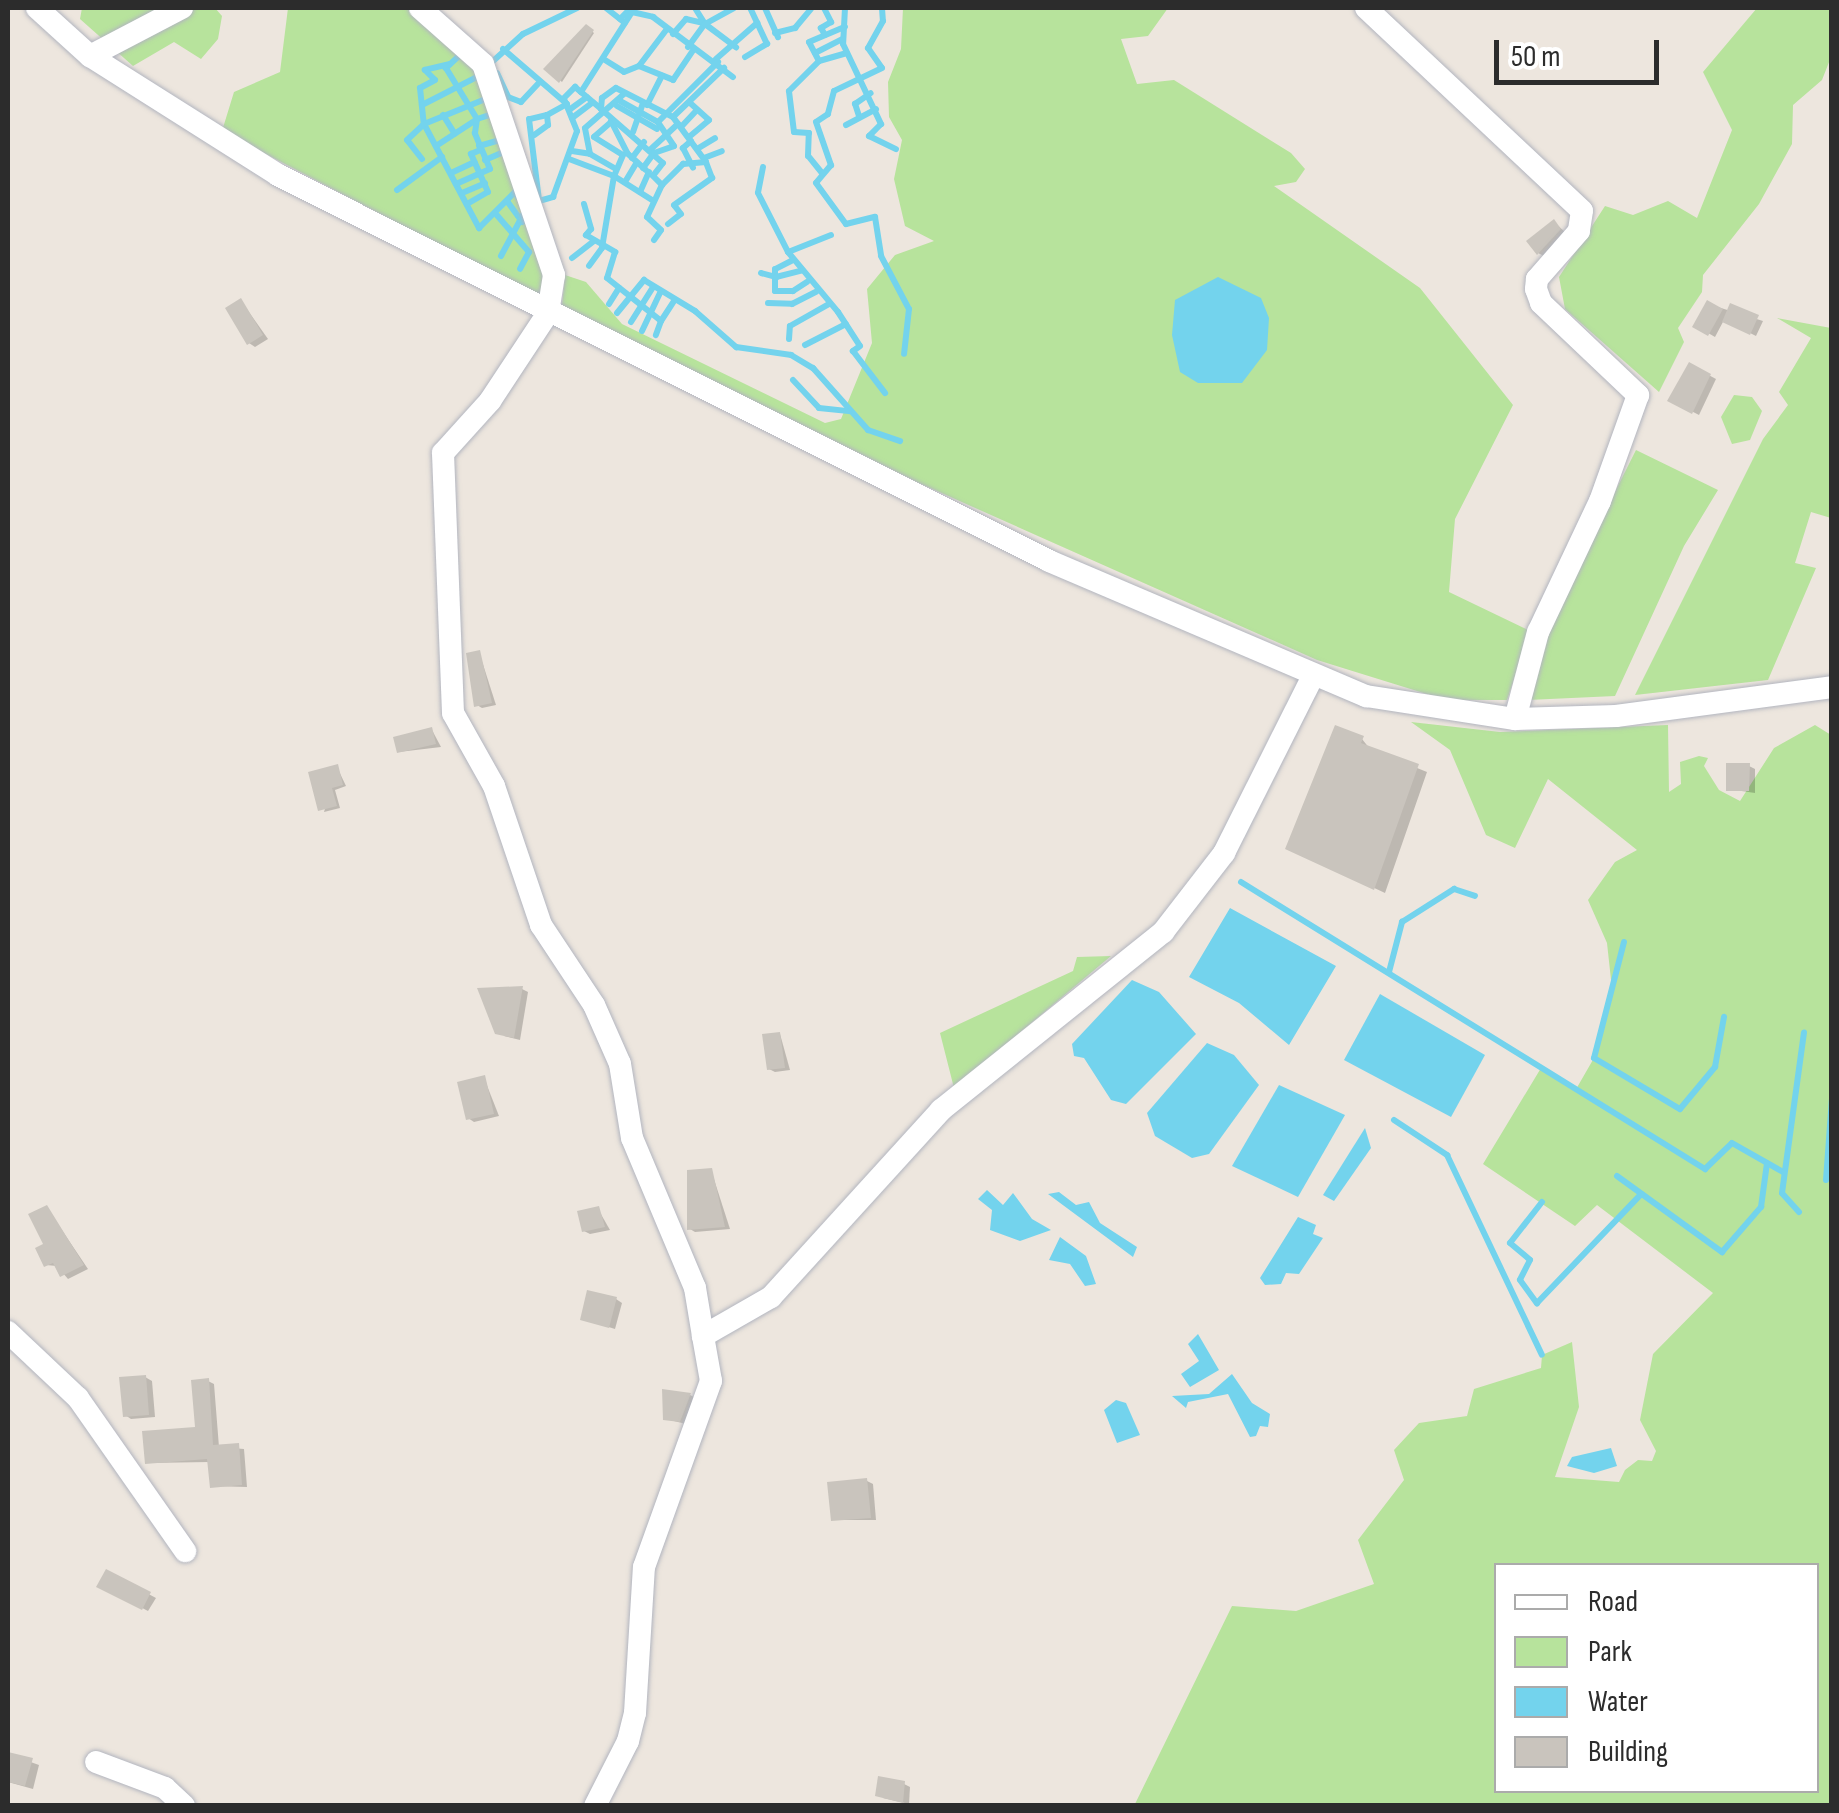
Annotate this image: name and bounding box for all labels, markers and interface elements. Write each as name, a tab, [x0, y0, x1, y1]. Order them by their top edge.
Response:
scale bar	[1499, 20, 1664, 82]
text: 50 m	[1511, 39, 1560, 75]
legend	[1494, 1563, 1819, 1793]
text: Road	[1588, 1584, 1638, 1620]
text: Park	[1588, 1634, 1632, 1670]
text: Water	[1588, 1684, 1648, 1720]
text: Building	[1588, 1734, 1668, 1770]

